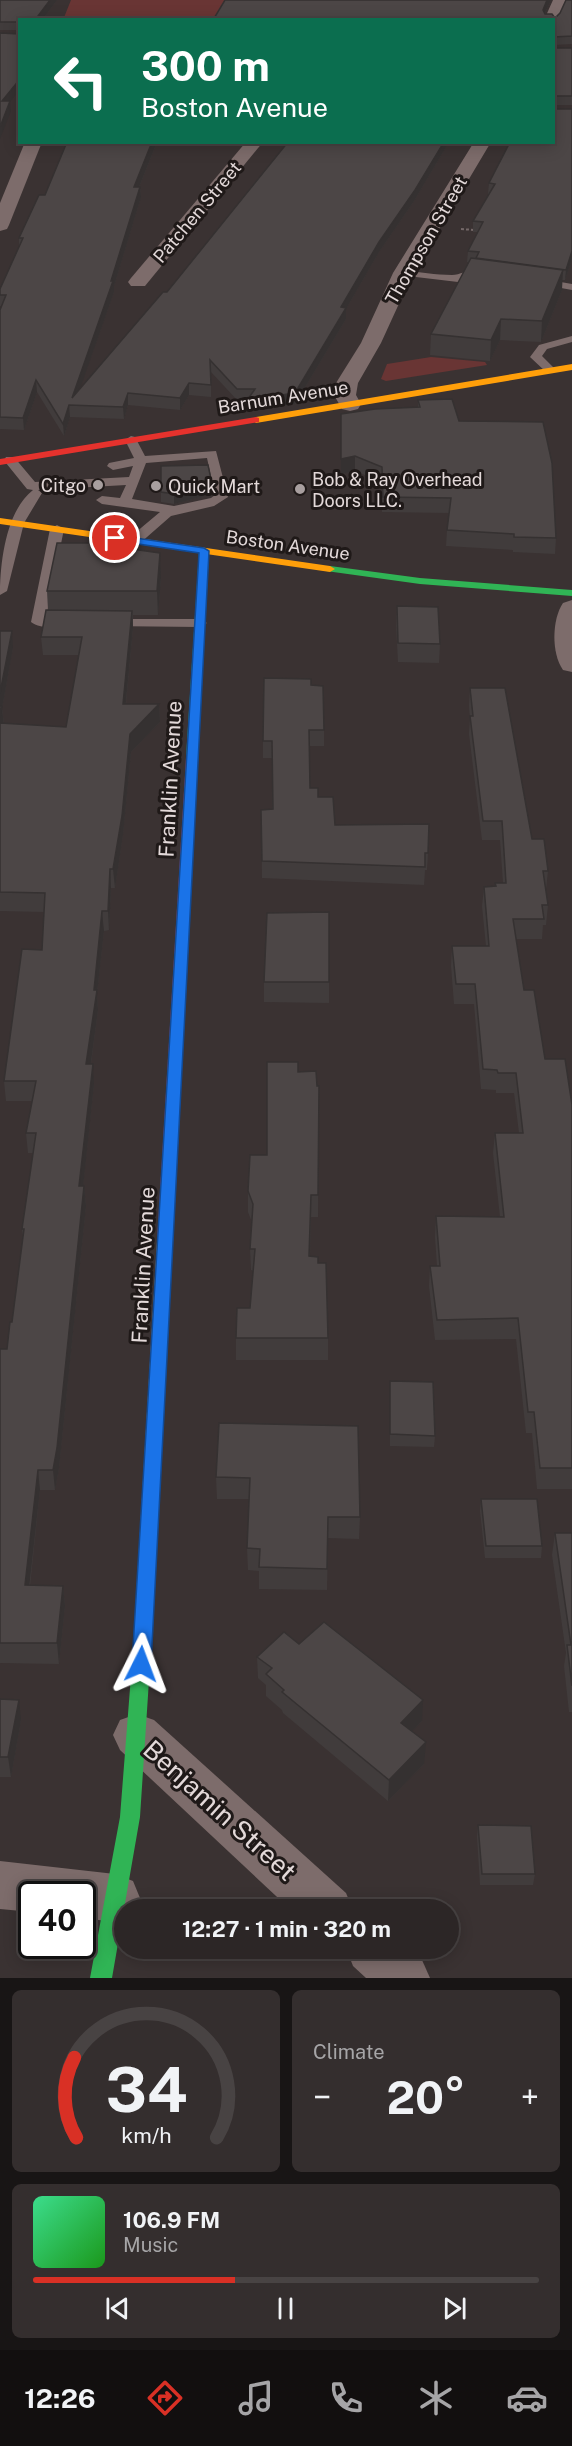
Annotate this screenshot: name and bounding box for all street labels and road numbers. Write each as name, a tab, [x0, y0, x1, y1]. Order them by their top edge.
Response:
street label: Patchen Street	[149, 157, 245, 267]
street label: Thompson Street	[381, 172, 471, 308]
street label: Barnum Avenue	[216, 376, 350, 418]
street label: Boston Avenue	[225, 526, 351, 564]
street label: Franklin Avenue	[153, 700, 187, 858]
street label: Franklin Avenue	[126, 1186, 160, 1344]
street label: Benjamin Street	[137, 1733, 303, 1887]

